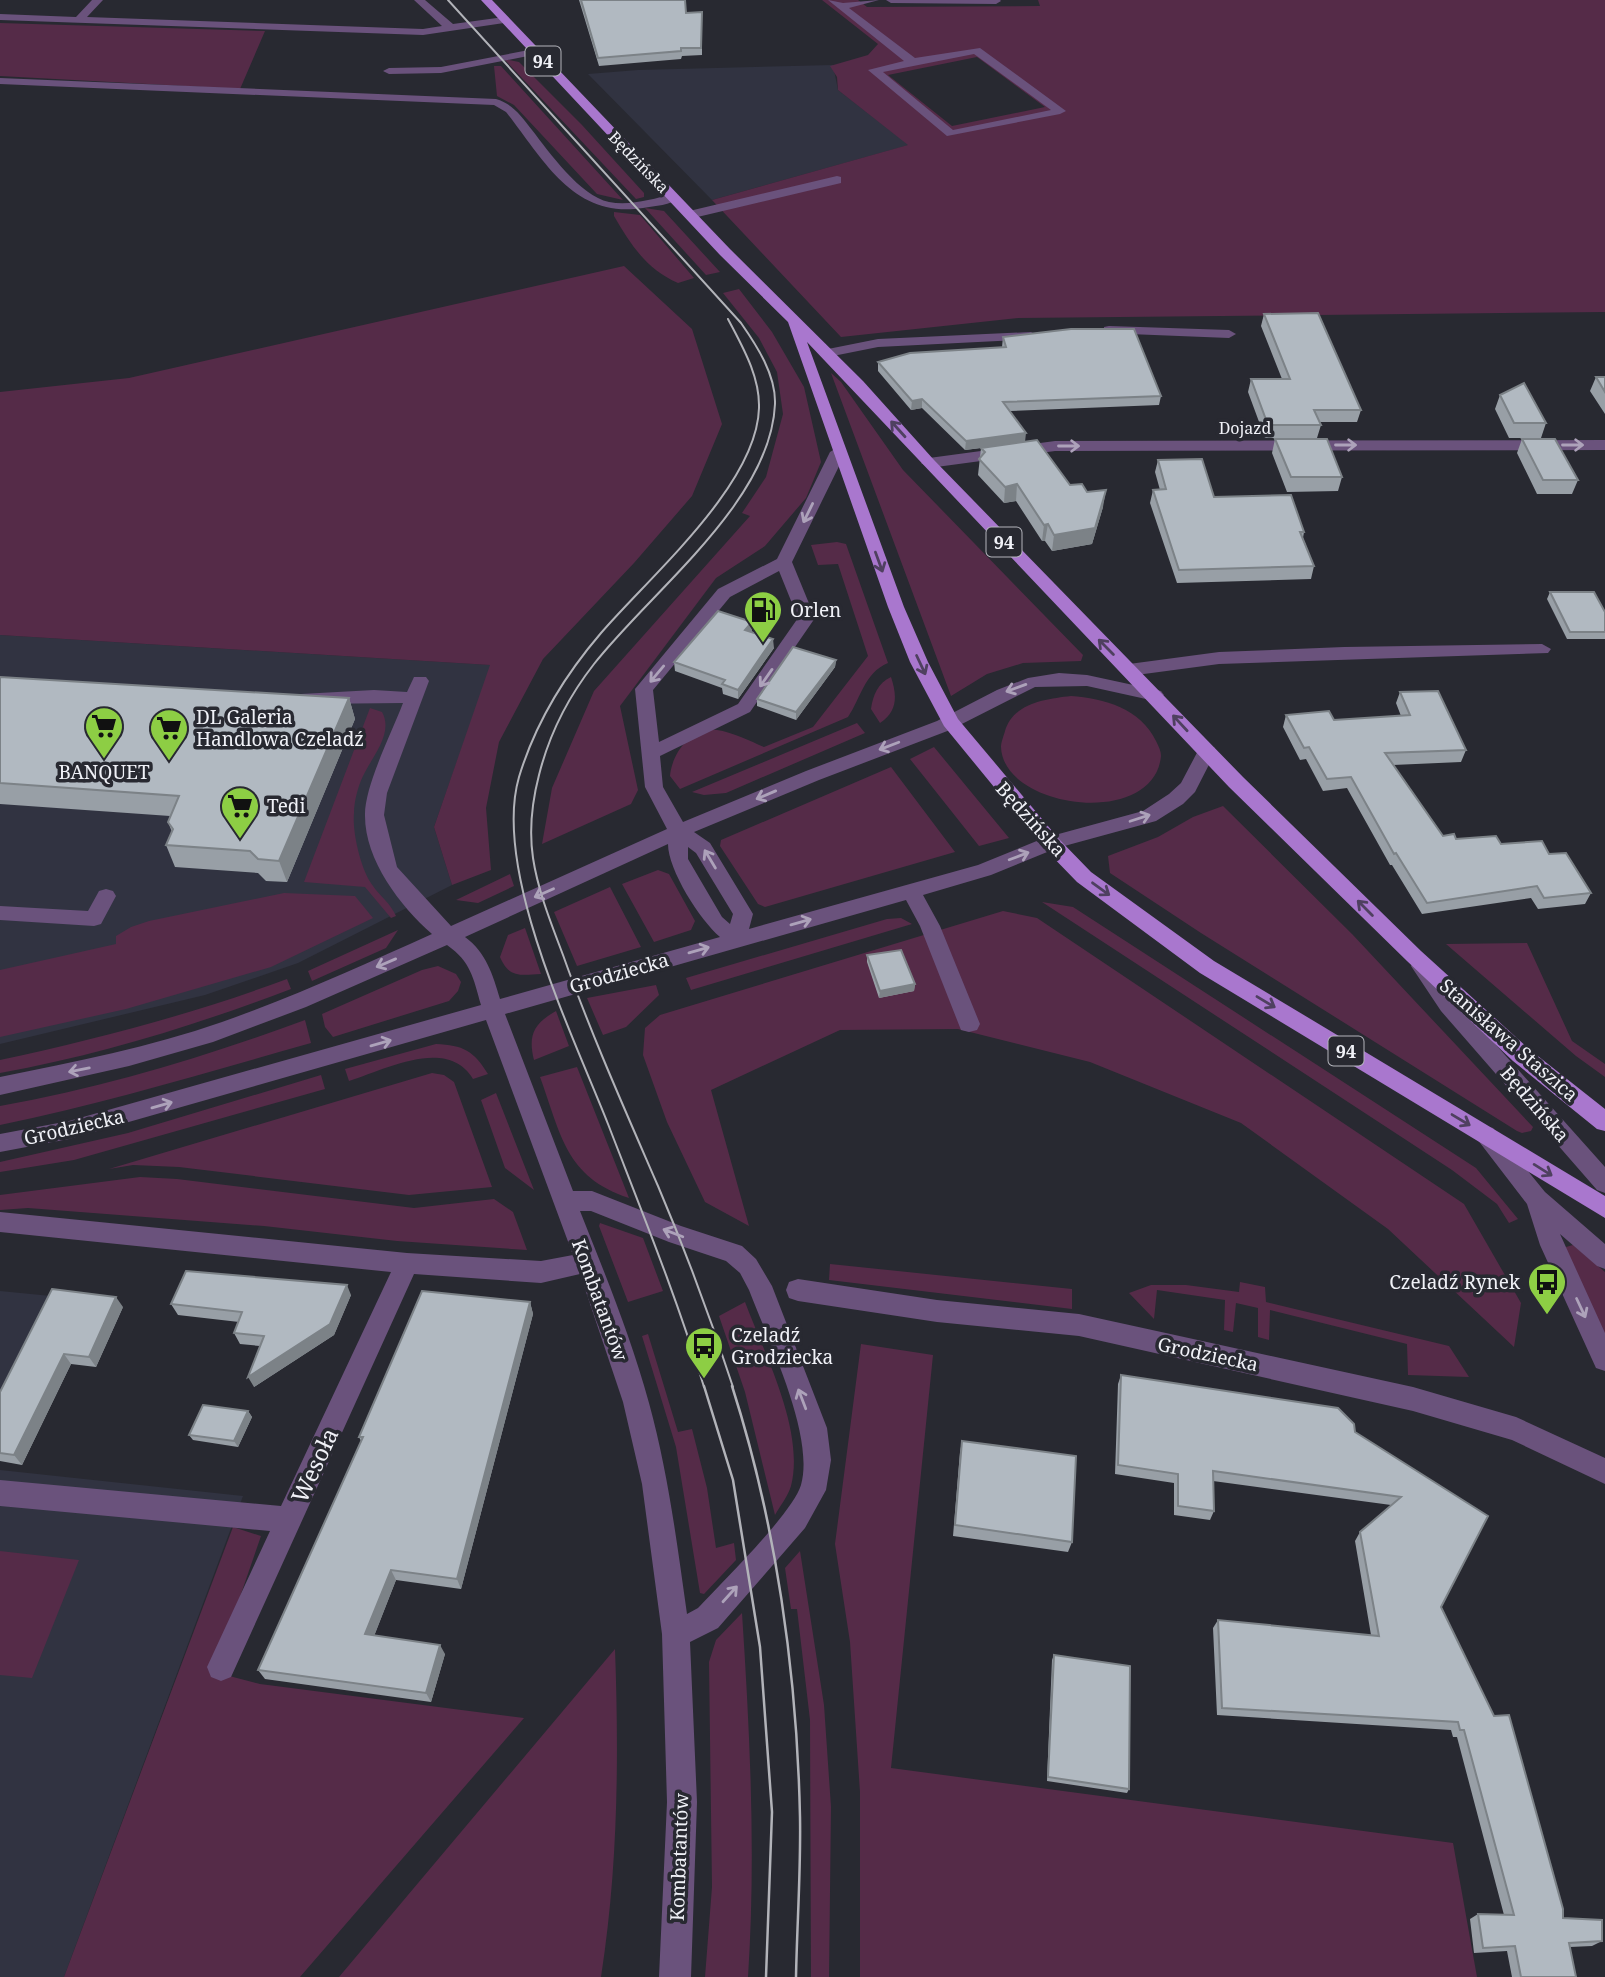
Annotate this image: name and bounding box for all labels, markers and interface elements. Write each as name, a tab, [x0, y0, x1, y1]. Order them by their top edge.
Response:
road number: 94	[526, 46, 560, 76]
street label: Będzińska	[604, 126, 674, 198]
street label: Dojazd	[1219, 417, 1272, 439]
one-way arrow	[890, 420, 906, 438]
one-way arrow	[1334, 438, 1357, 452]
one-way arrow	[1561, 438, 1584, 452]
one-way arrow	[1057, 439, 1080, 453]
one-way arrow	[801, 502, 815, 523]
road number: 94	[986, 528, 1021, 556]
one-way arrow	[874, 550, 886, 572]
fuel station icon: Orlen	[742, 589, 784, 644]
place label: Orlen	[790, 597, 841, 623]
one-way arrow	[1098, 639, 1115, 656]
one-way arrow	[915, 654, 928, 675]
one-way arrow	[649, 664, 665, 682]
one-way arrow	[759, 668, 773, 687]
one-way arrow	[1005, 683, 1027, 696]
place label: DL Galeria Handlowa Czeladź	[196, 704, 364, 752]
supermarket icon: BANQUET	[83, 705, 125, 760]
supermarket icon: DL Galeria Handlowa Czeladź	[148, 707, 190, 762]
one-way arrow	[1172, 715, 1189, 732]
one-way arrow	[879, 741, 901, 753]
place label: BANQUET	[58, 759, 150, 785]
street label: Będzińska	[990, 776, 1072, 862]
supermarket icon: Tedi	[219, 785, 261, 840]
one-way arrow	[755, 789, 777, 802]
place label: Tedi	[267, 793, 306, 819]
one-way arrow	[1128, 811, 1150, 823]
one-way arrow	[703, 849, 717, 869]
one-way arrow	[1008, 849, 1030, 862]
one-way arrow	[1091, 882, 1110, 897]
one-way arrow	[534, 887, 556, 900]
one-way arrow	[1357, 900, 1374, 917]
one-way arrow	[790, 914, 812, 927]
one-way arrow	[688, 943, 710, 956]
street label: Grodziecka	[566, 946, 672, 1000]
one-way arrow	[376, 957, 397, 970]
street label: Stanisława Staszica	[1434, 973, 1584, 1107]
one-way arrow	[1255, 995, 1275, 1009]
one-way arrow	[369, 1036, 391, 1049]
road number: 94	[1328, 1036, 1364, 1066]
street label: Będzińska	[1495, 1060, 1575, 1148]
one-way arrow	[68, 1064, 91, 1078]
one-way arrow	[150, 1097, 172, 1110]
street label: Grodziecka	[21, 1103, 127, 1151]
one-way arrow	[1450, 1113, 1470, 1127]
one-way arrow	[1533, 1164, 1553, 1178]
one-way arrow	[663, 1226, 684, 1238]
street label: Kombatantów	[566, 1235, 634, 1365]
bus stop icon: Czeladź Rynek	[1526, 1261, 1568, 1316]
place label: Czeladź Rynek	[1389, 1269, 1521, 1295]
one-way arrow	[1575, 1297, 1588, 1318]
place label: Czeladź Grodziecka	[731, 1322, 833, 1370]
bus stop icon: Czeladź Grodziecka	[683, 1325, 725, 1380]
street label: Grodziecka	[1155, 1331, 1261, 1377]
one-way arrow	[795, 1389, 808, 1410]
street label: Wesoła	[283, 1422, 345, 1508]
one-way arrow	[722, 1585, 738, 1603]
street label: Kombatantów	[664, 1792, 694, 1921]

